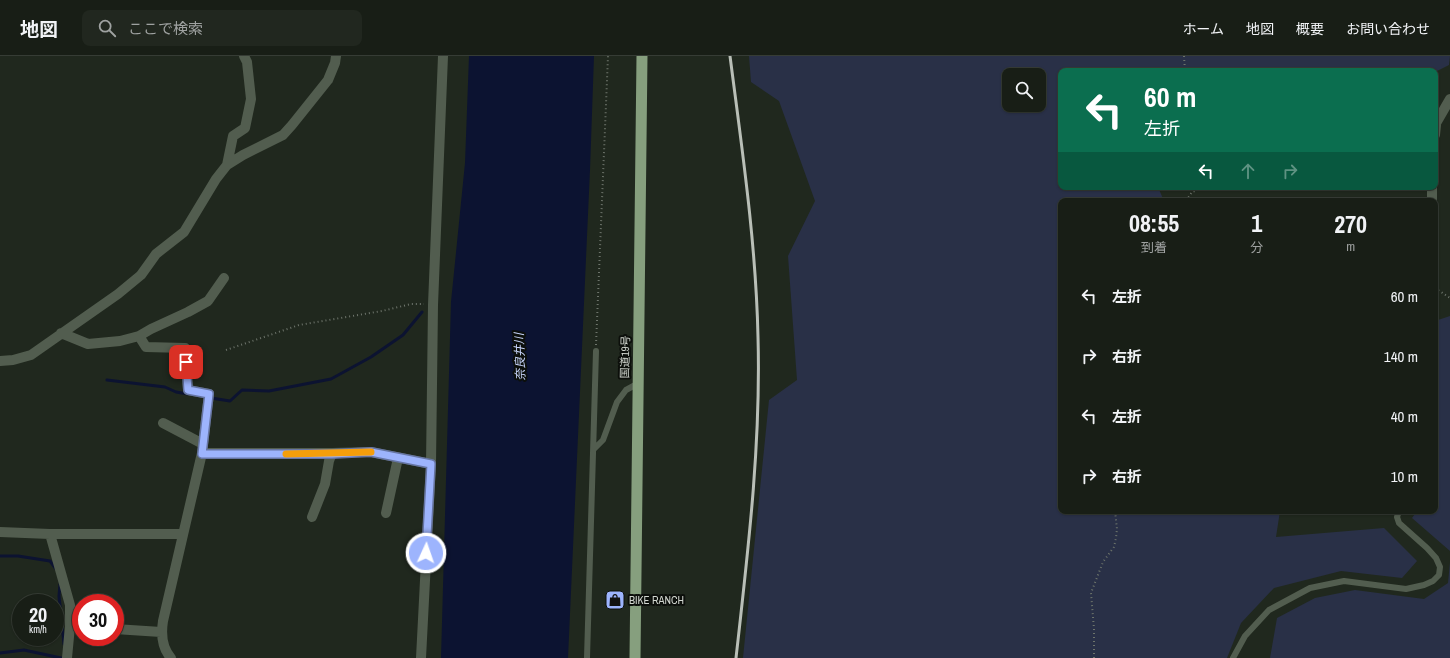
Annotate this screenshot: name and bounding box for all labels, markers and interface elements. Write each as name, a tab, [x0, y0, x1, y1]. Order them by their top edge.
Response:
search box	[82, 10, 362, 46]
text: 地図	[20, 16, 58, 42]
icon: search	[96, 17, 118, 39]
text: ここで検索	[128, 18, 203, 39]
text: ホーム	[1182, 20, 1224, 38]
text: 地図	[1246, 20, 1274, 38]
text: 概要	[1296, 20, 1324, 38]
text: お問い合わせ	[1346, 20, 1430, 38]
map controls	[1002, 68, 1046, 112]
button: search	[1002, 68, 1046, 112]
text: 60 m	[1144, 78, 1196, 116]
icon: left	[1078, 84, 1130, 136]
text: 左折	[1144, 116, 1180, 141]
icon: left	[1195, 160, 1217, 182]
icon: ahead	[1237, 160, 1259, 182]
icon: right	[1279, 160, 1301, 182]
text: 08:55	[1129, 207, 1179, 239]
text: 1	[1251, 207, 1262, 239]
text: 270	[1334, 208, 1367, 240]
text: m	[1346, 238, 1355, 255]
text: 到着	[1141, 239, 1167, 256]
text: 分	[1250, 239, 1263, 256]
icon: left	[1078, 285, 1100, 307]
text: 左折	[1112, 286, 1142, 307]
text: 60 m	[1391, 286, 1418, 307]
water label: 奈良井川	[511, 331, 529, 381]
street label: 国道19号	[618, 335, 632, 379]
pin	[169, 345, 203, 379]
icon: right	[1078, 345, 1100, 367]
text: 右折	[1112, 346, 1142, 367]
text: 140 m	[1384, 346, 1418, 367]
icon: arrive	[175, 351, 197, 373]
icon: left	[1078, 405, 1100, 427]
text: 左折	[1112, 406, 1142, 427]
text: 40 m	[1391, 406, 1418, 427]
icon: right	[1078, 465, 1100, 487]
text: 右折	[1112, 466, 1142, 487]
text: 10 m	[1391, 466, 1418, 487]
position arrow	[405, 532, 447, 574]
shop icon: BIKE RANCH	[604, 589, 626, 611]
place label: BIKE RANCH	[629, 593, 684, 607]
speed limit sign: 30	[72, 594, 124, 646]
text: 20	[29, 601, 47, 628]
text: km/h	[29, 623, 47, 636]

